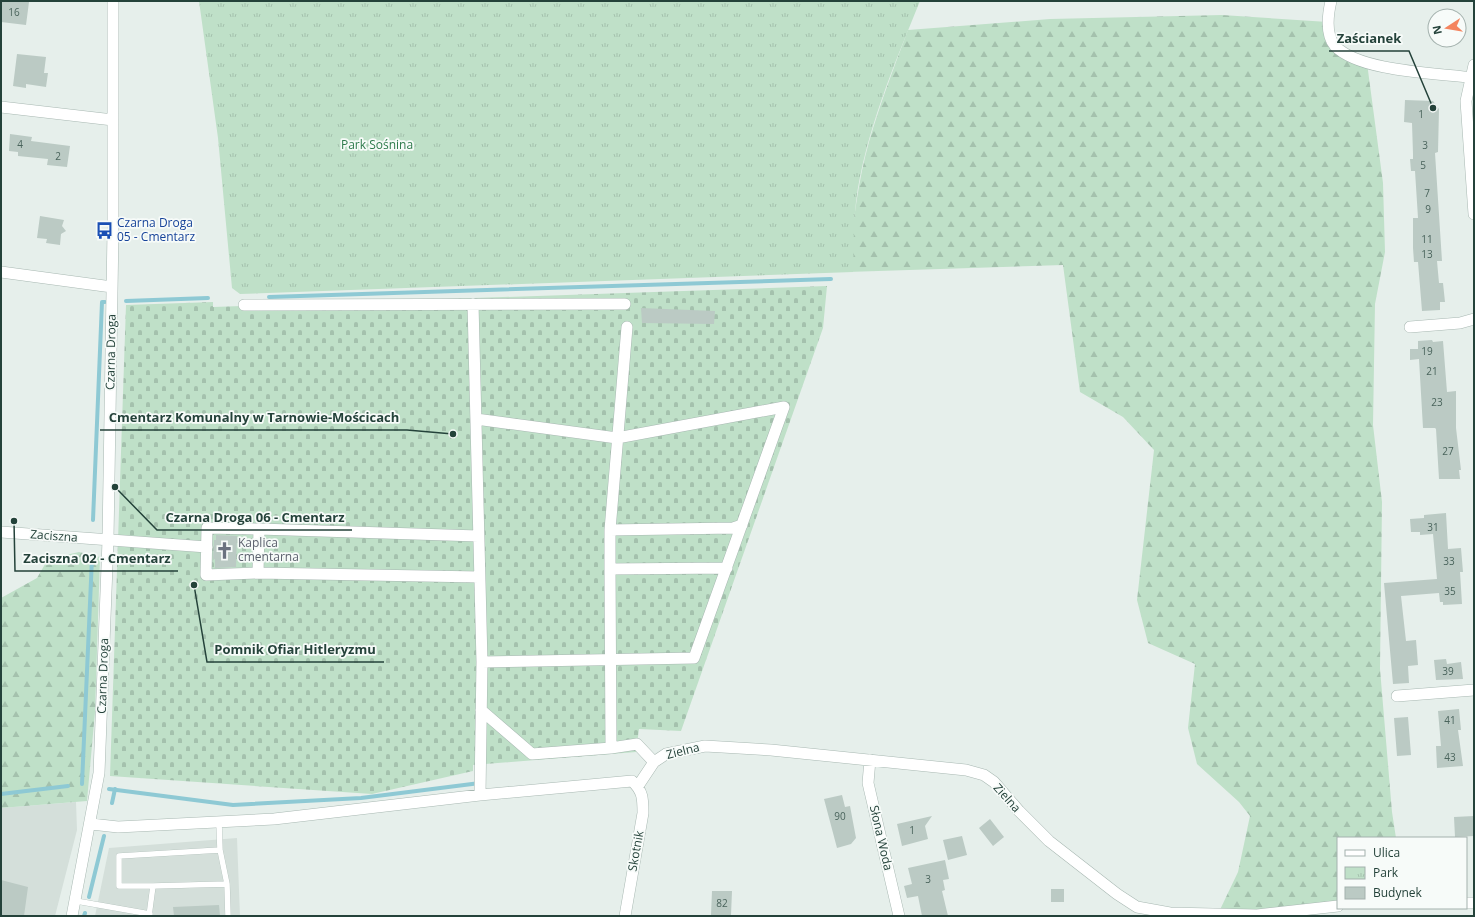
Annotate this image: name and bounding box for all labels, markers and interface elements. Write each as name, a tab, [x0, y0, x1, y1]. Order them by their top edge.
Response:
house number: 16	[8, 5, 20, 19]
north arrow	[1427, 8, 1467, 48]
text: N	[1428, 24, 1445, 36]
callout: Zaścianek	[1329, 26, 1409, 51]
text: Zaścianek	[1337, 29, 1402, 47]
house number: 1	[1418, 107, 1424, 121]
park label: Park Sośnina	[341, 136, 413, 153]
house number: 4	[17, 137, 23, 151]
house number: 3	[1422, 138, 1428, 152]
house number: 2	[55, 149, 61, 163]
house number: 5	[1420, 158, 1426, 172]
house number: 7	[1424, 186, 1430, 200]
house number: 9	[1425, 202, 1431, 216]
place label: Czarna Droga 05 - Cmentarz	[117, 214, 195, 245]
bus stop icon: Czarna Droga 05 - Cmentarz	[94, 220, 114, 240]
house number: 11	[1421, 232, 1433, 246]
house number: 13	[1421, 247, 1433, 261]
street label: Czarna Droga	[101, 314, 120, 390]
house number: 19	[1421, 344, 1433, 358]
house number: 21	[1426, 364, 1438, 378]
house number: 23	[1431, 395, 1443, 409]
callout: Cmentarz Komunalny w Tarnowie-Mościcach	[100, 405, 407, 430]
text: Cmentarz Komunalny w Tarnowie-Mościcach	[109, 408, 399, 426]
house number: 27	[1442, 444, 1454, 458]
callout: Czarna Droga 06 - Cmentarz	[157, 505, 352, 530]
text: Czarna Droga 06 - Cmentarz	[165, 508, 345, 526]
house number: 31	[1427, 520, 1439, 534]
street label: Zaciszna	[30, 525, 78, 546]
place label: Kaplica cmentarna	[238, 534, 299, 565]
church icon: Kaplica cmentarna	[215, 540, 235, 560]
callout: Zaciszna 02 - Cmentarz	[15, 546, 178, 571]
text: Zaciszna 02 - Cmentarz	[23, 549, 171, 567]
house number: 33	[1443, 554, 1455, 568]
house number: 35	[1444, 584, 1456, 598]
callout: Pomnik Ofiar Hitleryzmu	[207, 637, 384, 662]
street label: Czarna Droga	[93, 638, 112, 714]
text: Pomnik Ofiar Hitleryzmu	[214, 640, 376, 658]
house number: 39	[1442, 664, 1454, 678]
house number: 41	[1444, 713, 1456, 727]
street label: Zielna	[664, 738, 701, 763]
house number: 43	[1444, 750, 1456, 764]
street label: Zielna	[990, 779, 1025, 816]
street label: Słona Woda	[866, 804, 897, 872]
house number: 90	[834, 809, 846, 823]
house number: 1	[909, 823, 915, 837]
street label: Skotnik	[624, 829, 648, 873]
legend	[1337, 837, 1467, 909]
text: Ulica	[1373, 844, 1400, 861]
text: Park	[1373, 864, 1399, 881]
house number: 3	[925, 872, 931, 886]
text: Budynek	[1373, 884, 1423, 901]
house number: 82	[716, 896, 728, 910]

